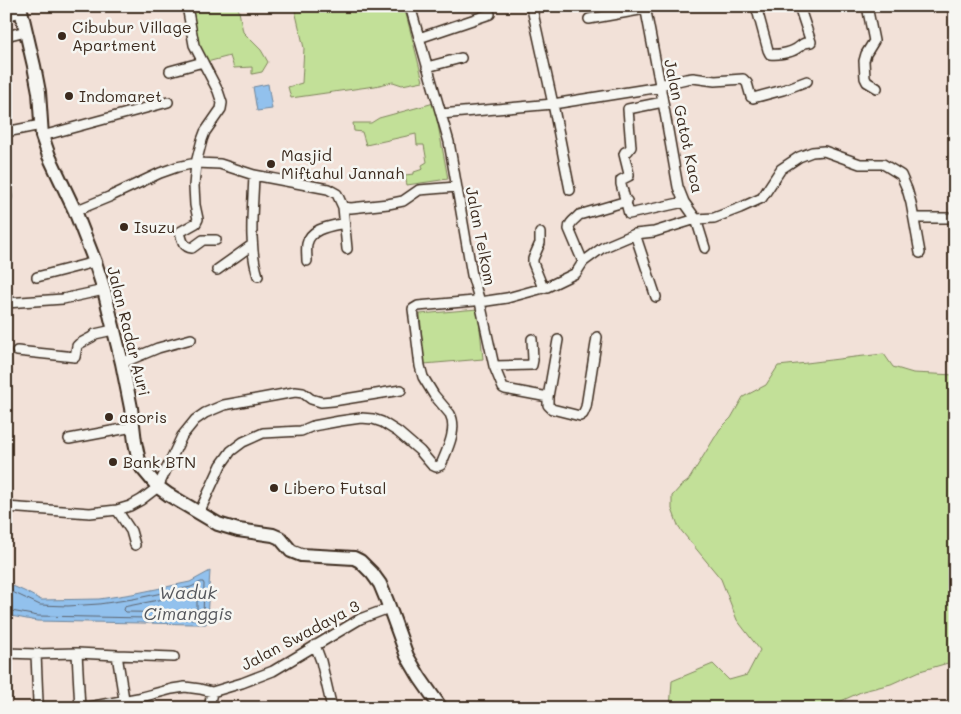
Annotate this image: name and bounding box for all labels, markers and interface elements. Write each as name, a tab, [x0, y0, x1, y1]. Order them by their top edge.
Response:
place label: Cibubur Village Apartment	[72, 16, 192, 55]
marker: Cibubur Village Apartment	[56, 30, 68, 42]
street label: Jalan Gatot Kaca	[660, 57, 709, 195]
place label: Indomaret	[79, 85, 162, 106]
marker: Indomaret	[63, 90, 75, 102]
place label: Masjid Miftahul Jannah	[281, 144, 404, 183]
marker: Masjid Miftahul Jannah	[265, 158, 277, 170]
street label: Jalan Telkom	[462, 185, 501, 287]
place label: Isuzu	[134, 216, 175, 237]
marker: Isuzu	[118, 221, 130, 233]
street label: Jalan Radar Auri	[103, 264, 156, 398]
place label: asoris	[119, 406, 167, 427]
marker: asoris	[103, 411, 115, 423]
place label: Bank BTN	[123, 451, 196, 472]
marker: Bank BTN	[107, 456, 119, 468]
place label: Libero Futsal	[284, 477, 387, 498]
marker: Libero Futsal	[268, 482, 280, 494]
water label: Waduk Cimanggis	[143, 580, 233, 625]
street label: Jalan Swadaya 3	[237, 595, 363, 675]

